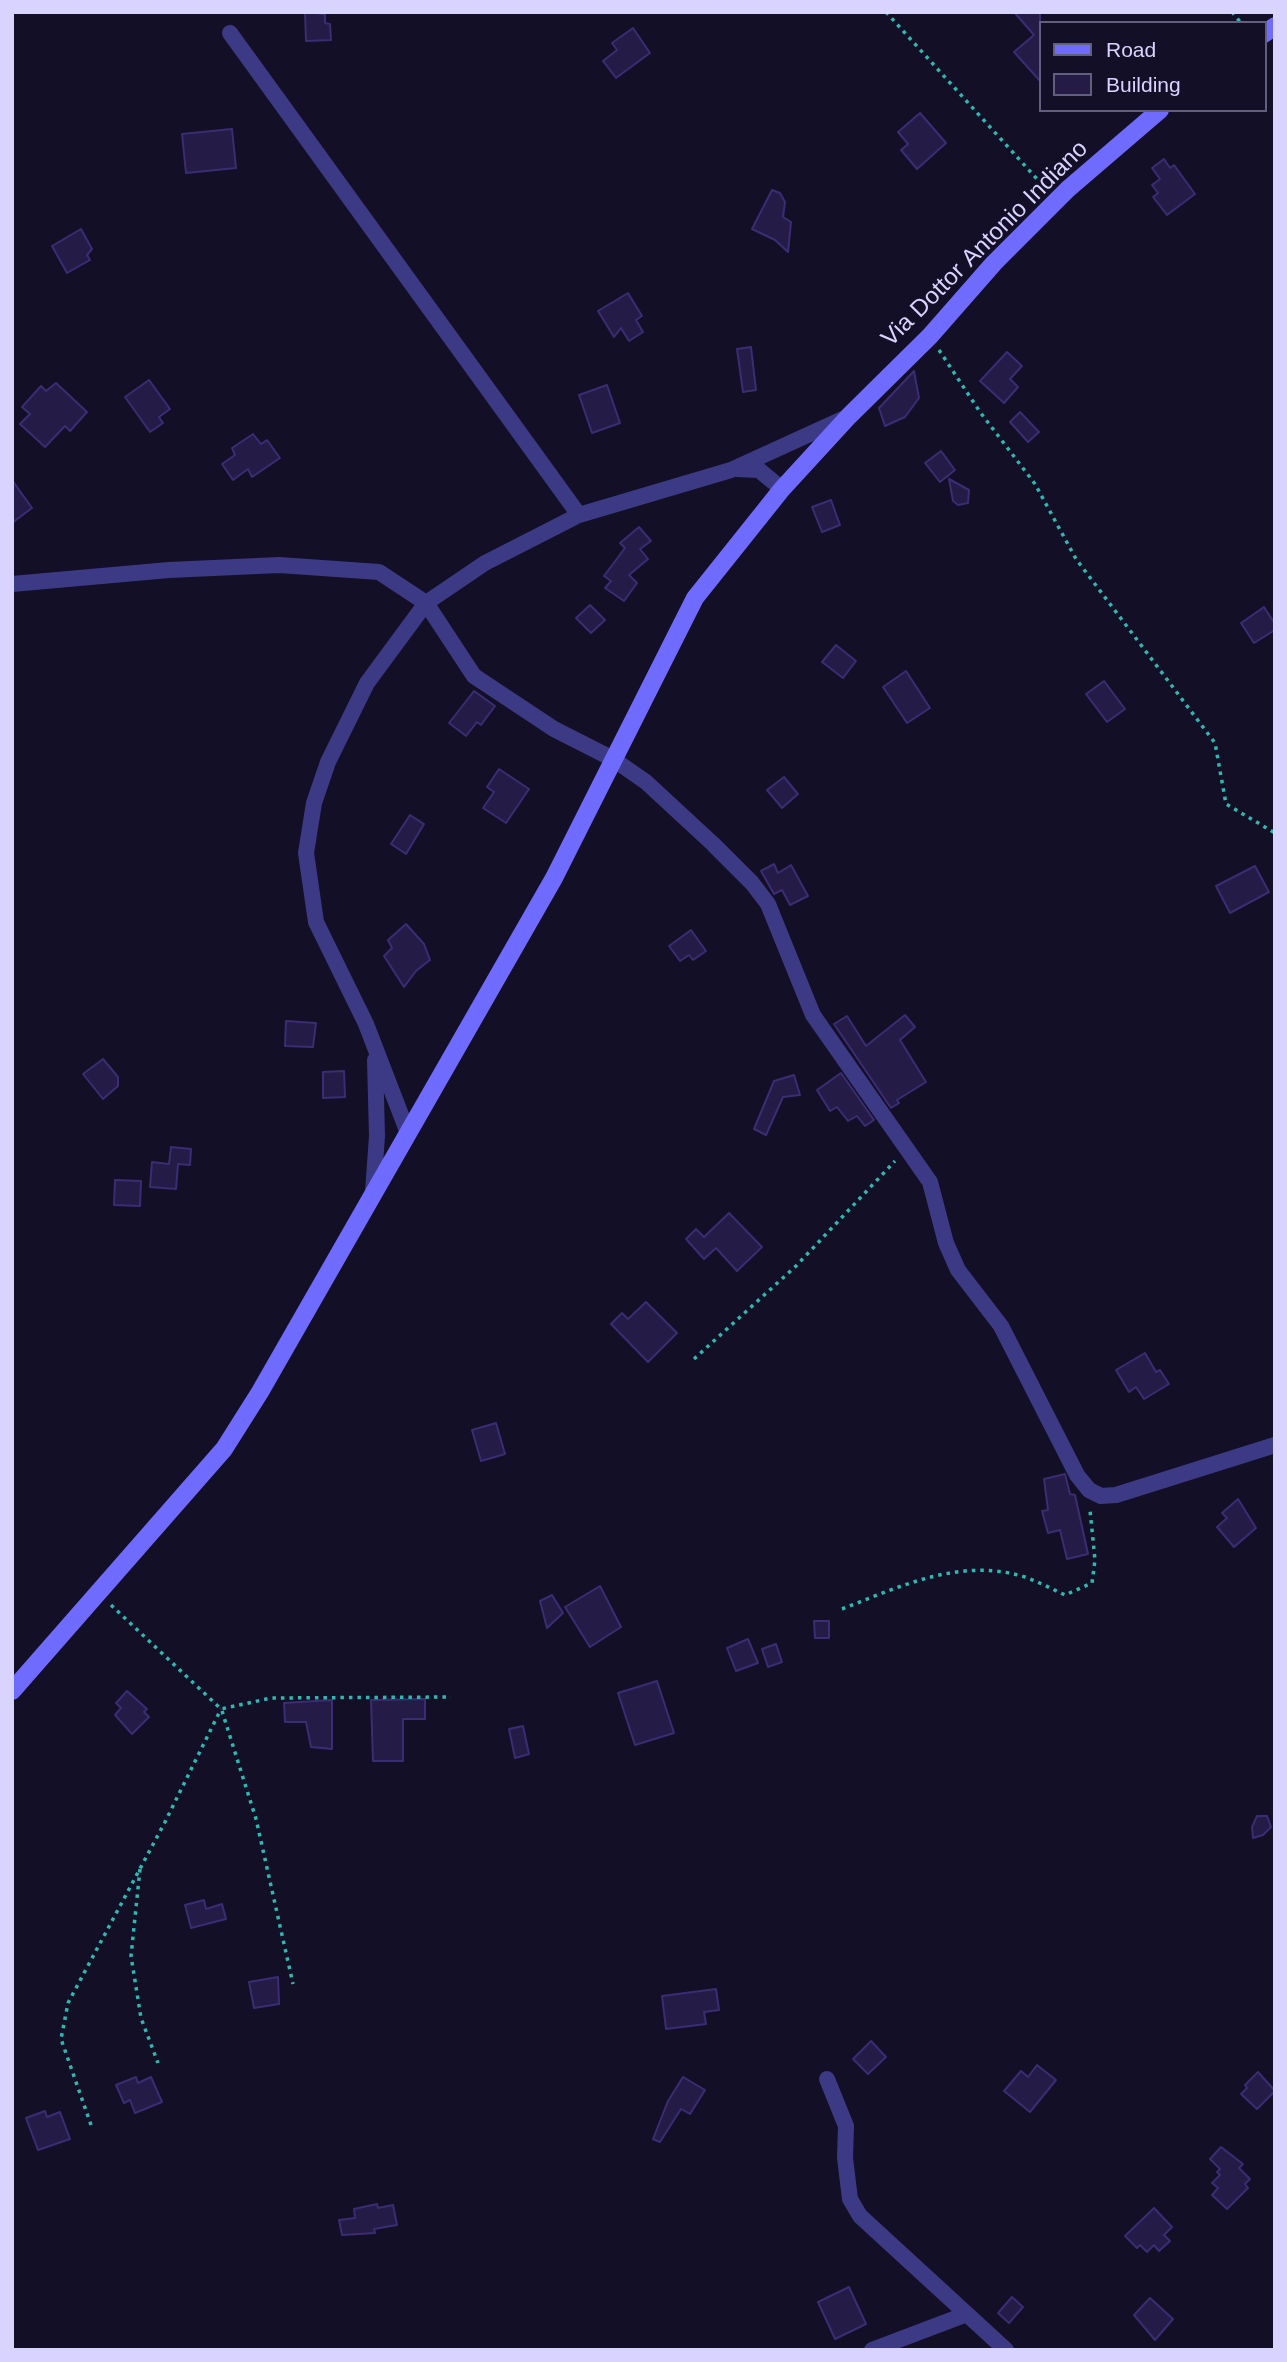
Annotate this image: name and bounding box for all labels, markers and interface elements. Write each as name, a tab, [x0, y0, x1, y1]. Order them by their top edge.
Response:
legend	[1038, 21, 1266, 112]
text: Road	[1106, 38, 1156, 61]
text: Building	[1106, 73, 1181, 96]
street label: Via Dottor Antonio Indiano	[876, 135, 1094, 353]

